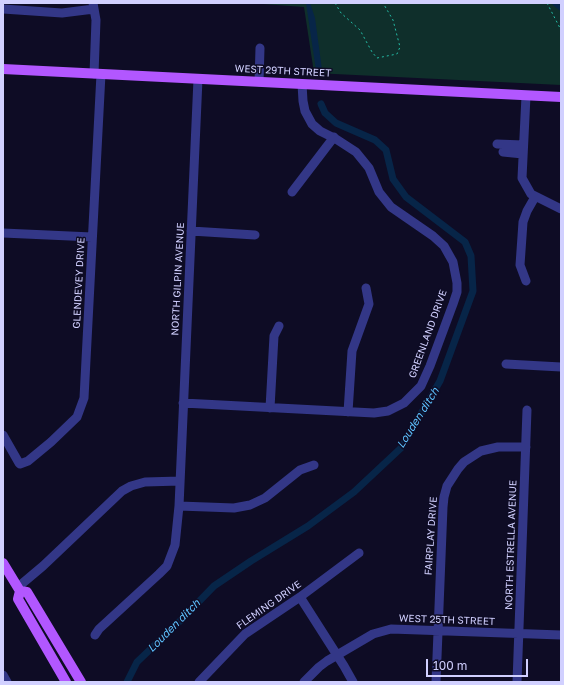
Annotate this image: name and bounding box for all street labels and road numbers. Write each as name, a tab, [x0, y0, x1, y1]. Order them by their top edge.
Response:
street label: WEST 29TH STREET	[234, 62, 332, 80]
street label: NORTH GILPIN AVENUE	[169, 222, 187, 336]
street label: GLENDEVEY DRIVE	[71, 237, 87, 329]
street label: GREENLAND DRIVE	[406, 288, 450, 380]
street label: NORTH ESTRELLA AVENUE	[503, 480, 519, 610]
street label: FAIRPLAY DRIVE	[422, 496, 440, 576]
street label: FLEMING DRIVE	[234, 578, 304, 632]
street label: WEST 25TH STREET	[399, 612, 495, 628]

